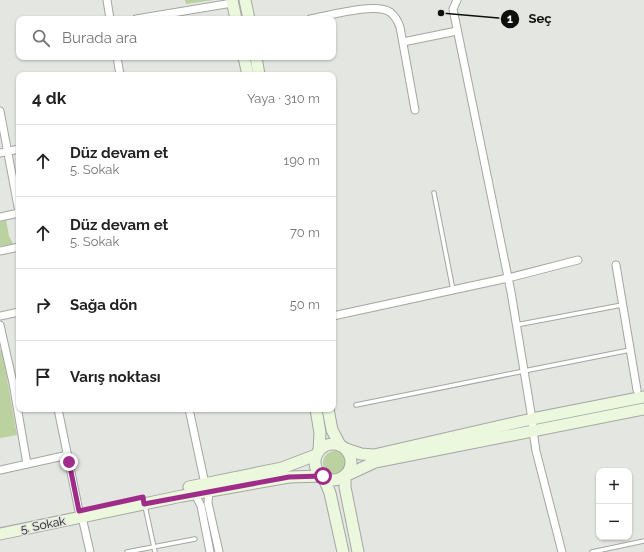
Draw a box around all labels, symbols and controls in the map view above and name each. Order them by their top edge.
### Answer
callout: Seç [500,6,560,31]
text: Seç [528,11,552,26]
text: 1 [507,12,513,26]
search box [16,16,336,60]
icon: search [30,27,52,49]
text: Burada ara [62,29,137,47]
text: 4 dk [32,88,66,108]
text: Yaya · 310 m [247,91,320,106]
text: Düz devam et [70,144,168,162]
icon: ahead [32,150,54,172]
text: 190 m [284,153,320,168]
text: 5. Sokak [70,162,119,177]
text: Düz devam et [70,216,168,234]
icon: ahead [32,222,54,244]
text: 70 m [290,225,320,240]
text: 5. Sokak [70,234,119,249]
icon: right [32,294,54,316]
text: Sağa dön [70,296,137,314]
text: 50 m [290,297,320,312]
icon: arrive [32,366,54,388]
text: Varış noktası [70,368,161,386]
route end [60,453,78,471]
route start [314,467,332,485]
map controls [596,468,632,540]
button: + [596,468,632,504]
button: − [596,504,632,540]
street label: 5. Sokak [19,514,67,536]

